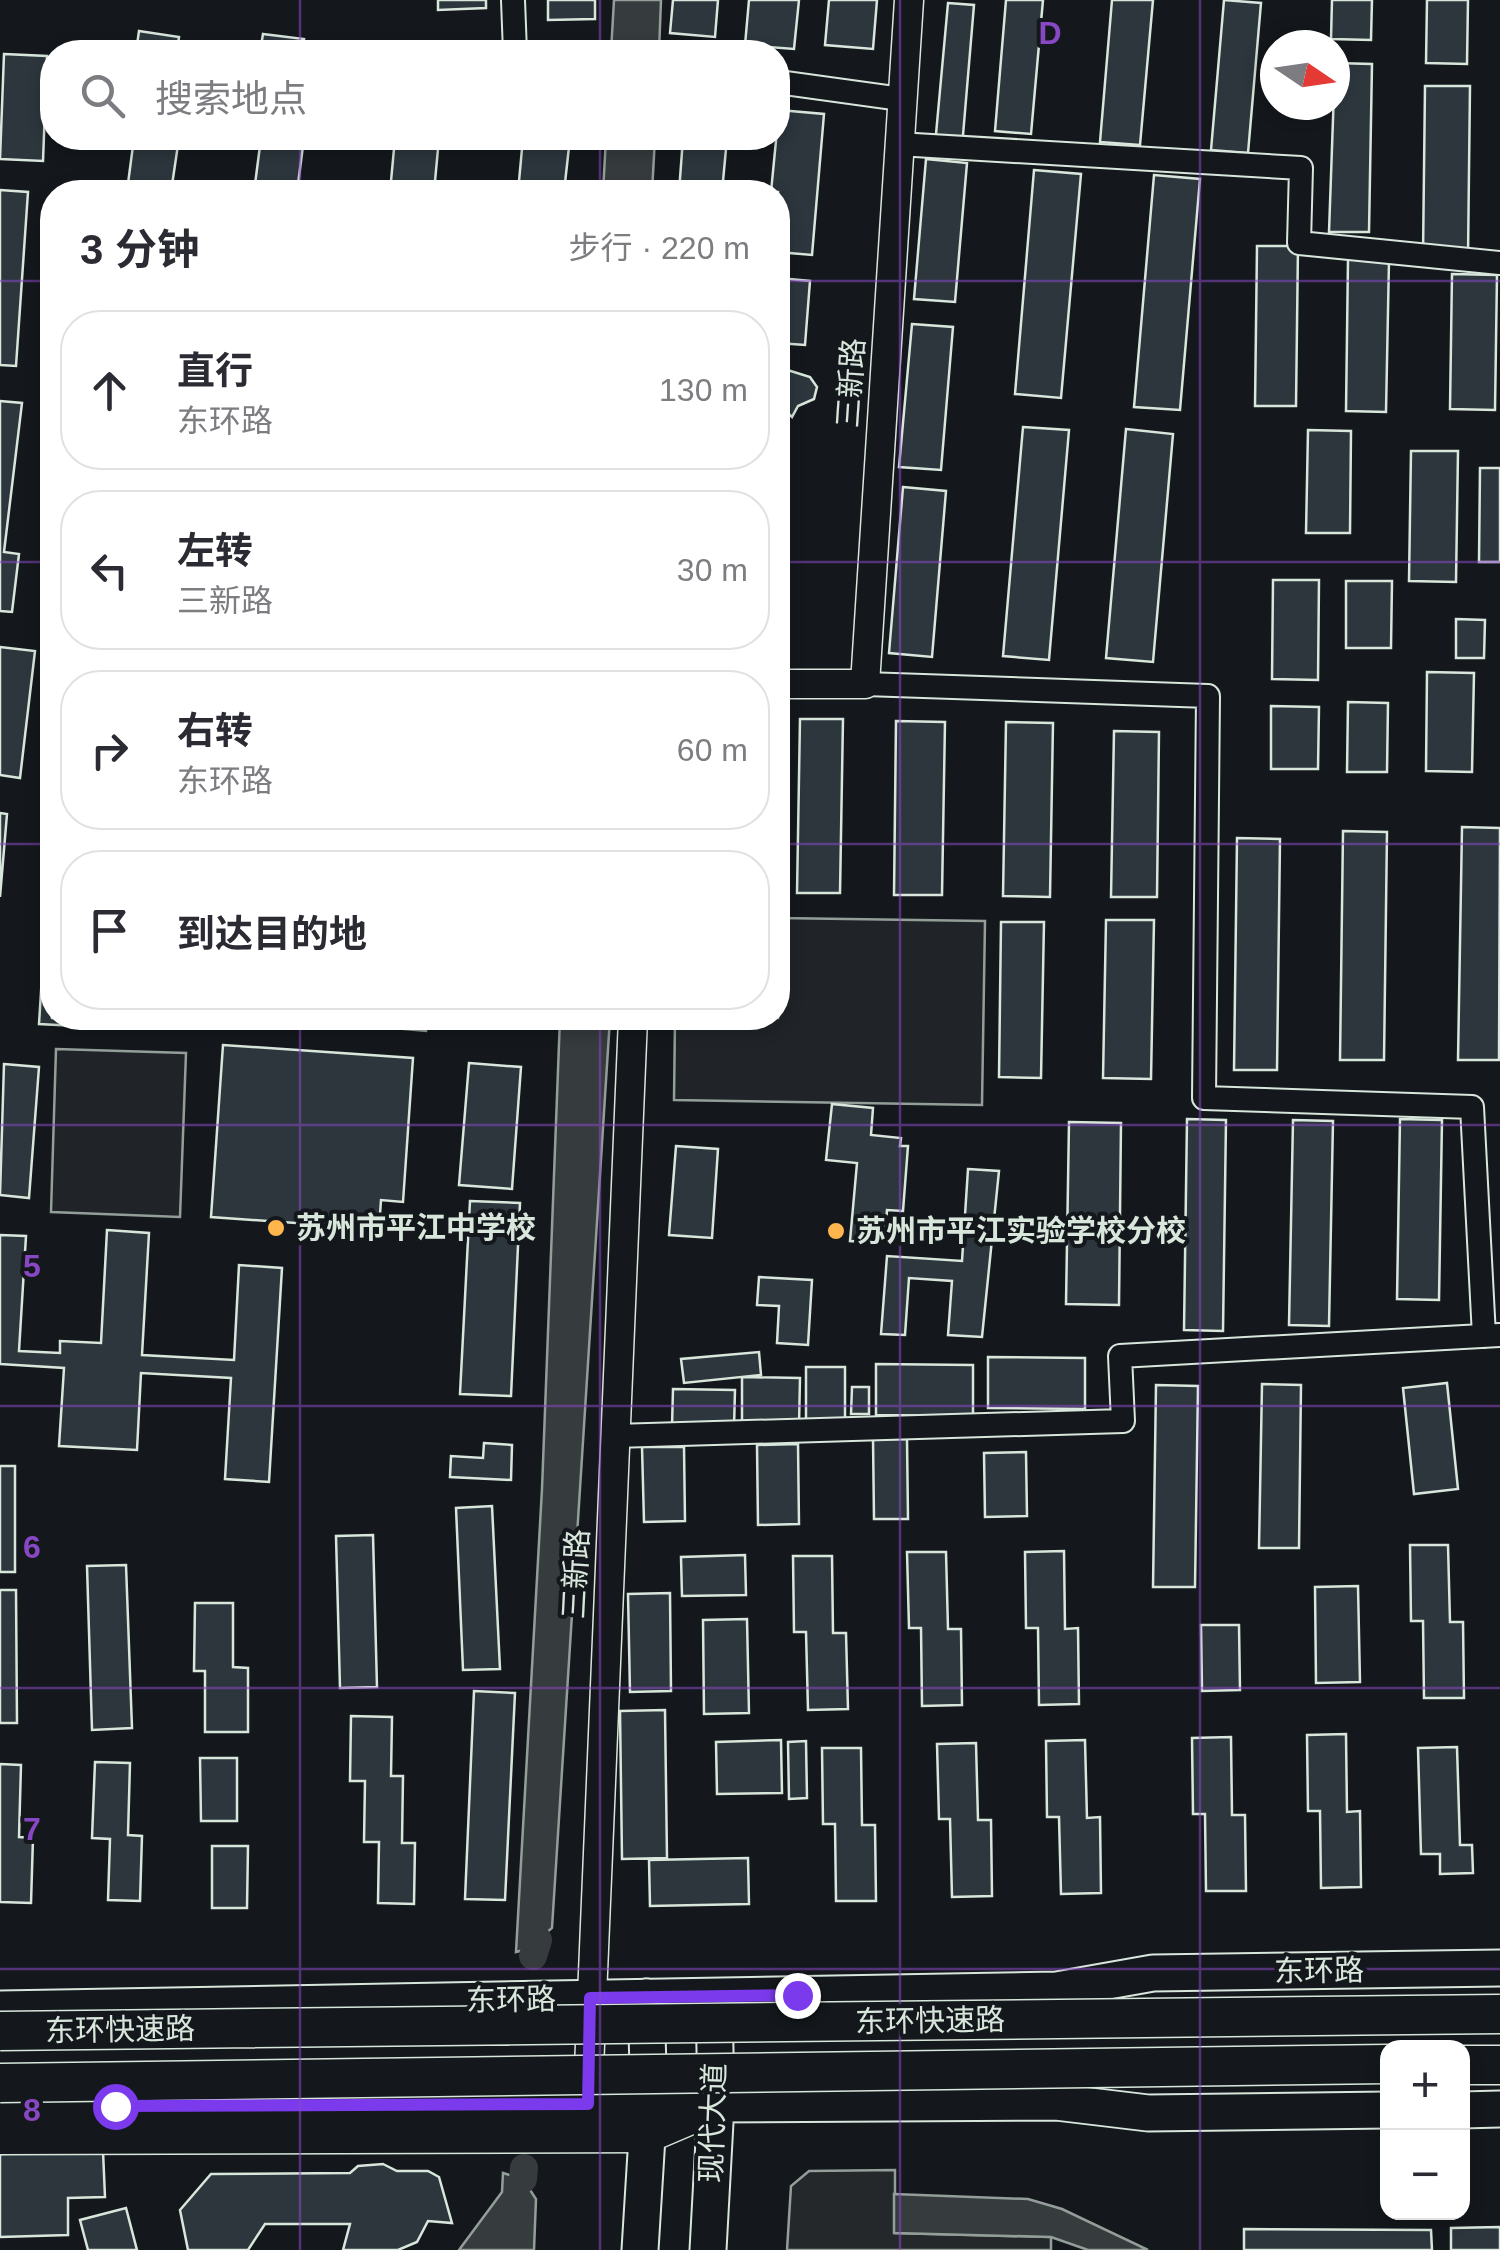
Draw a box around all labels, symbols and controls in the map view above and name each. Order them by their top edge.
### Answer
text: D [1038,15,1062,51]
north arrow [1260,30,1350,120]
search box [40,40,790,150]
icon: search [75,68,130,123]
text: 搜索地点 [155,78,307,120]
text: 3 分钟 [80,226,199,273]
text: 步行 · 220 m [569,230,750,266]
street label: 三新路 [831,337,870,429]
text: 直行 [177,350,253,392]
icon: ahead [82,363,137,418]
text: 130 m [659,372,748,408]
text: 东环路 [177,403,273,439]
text: 左转 [177,530,253,572]
icon: left [82,543,137,598]
text: 30 m [677,552,748,588]
text: 三新路 [177,583,273,619]
text: 右转 [177,710,253,752]
icon: right [82,723,137,778]
text: 60 m [677,732,748,768]
text: 东环路 [177,763,273,799]
icon: arrive [82,903,137,958]
text: 到达目的地 [177,913,367,955]
place label: 苏州市平江中学校 [296,1211,536,1244]
place label: 苏州市平江实验学校分校 [856,1214,1186,1247]
marker: 苏州市平江中学校 [265,1217,287,1239]
marker: 苏州市平江实验学校分校 [825,1220,847,1242]
text: 5 [23,1248,41,1284]
street label: 三新路 [557,1528,594,1620]
text: 6 [23,1529,41,1565]
text: 7 [23,1811,41,1847]
street label: 东环路 [1274,1953,1364,1988]
route end [775,1973,821,2019]
street label: 东环路 [466,1982,556,2017]
street label: 东环快速路 [855,2003,1005,2038]
street label: 东环快速路 [45,2012,195,2047]
map controls [1380,2040,1470,2220]
button: + [1380,2040,1470,2130]
street label: 现代大道 [694,2062,731,2184]
route start [93,2084,139,2130]
text: 8 [23,2092,41,2128]
button: − [1380,2130,1470,2220]

